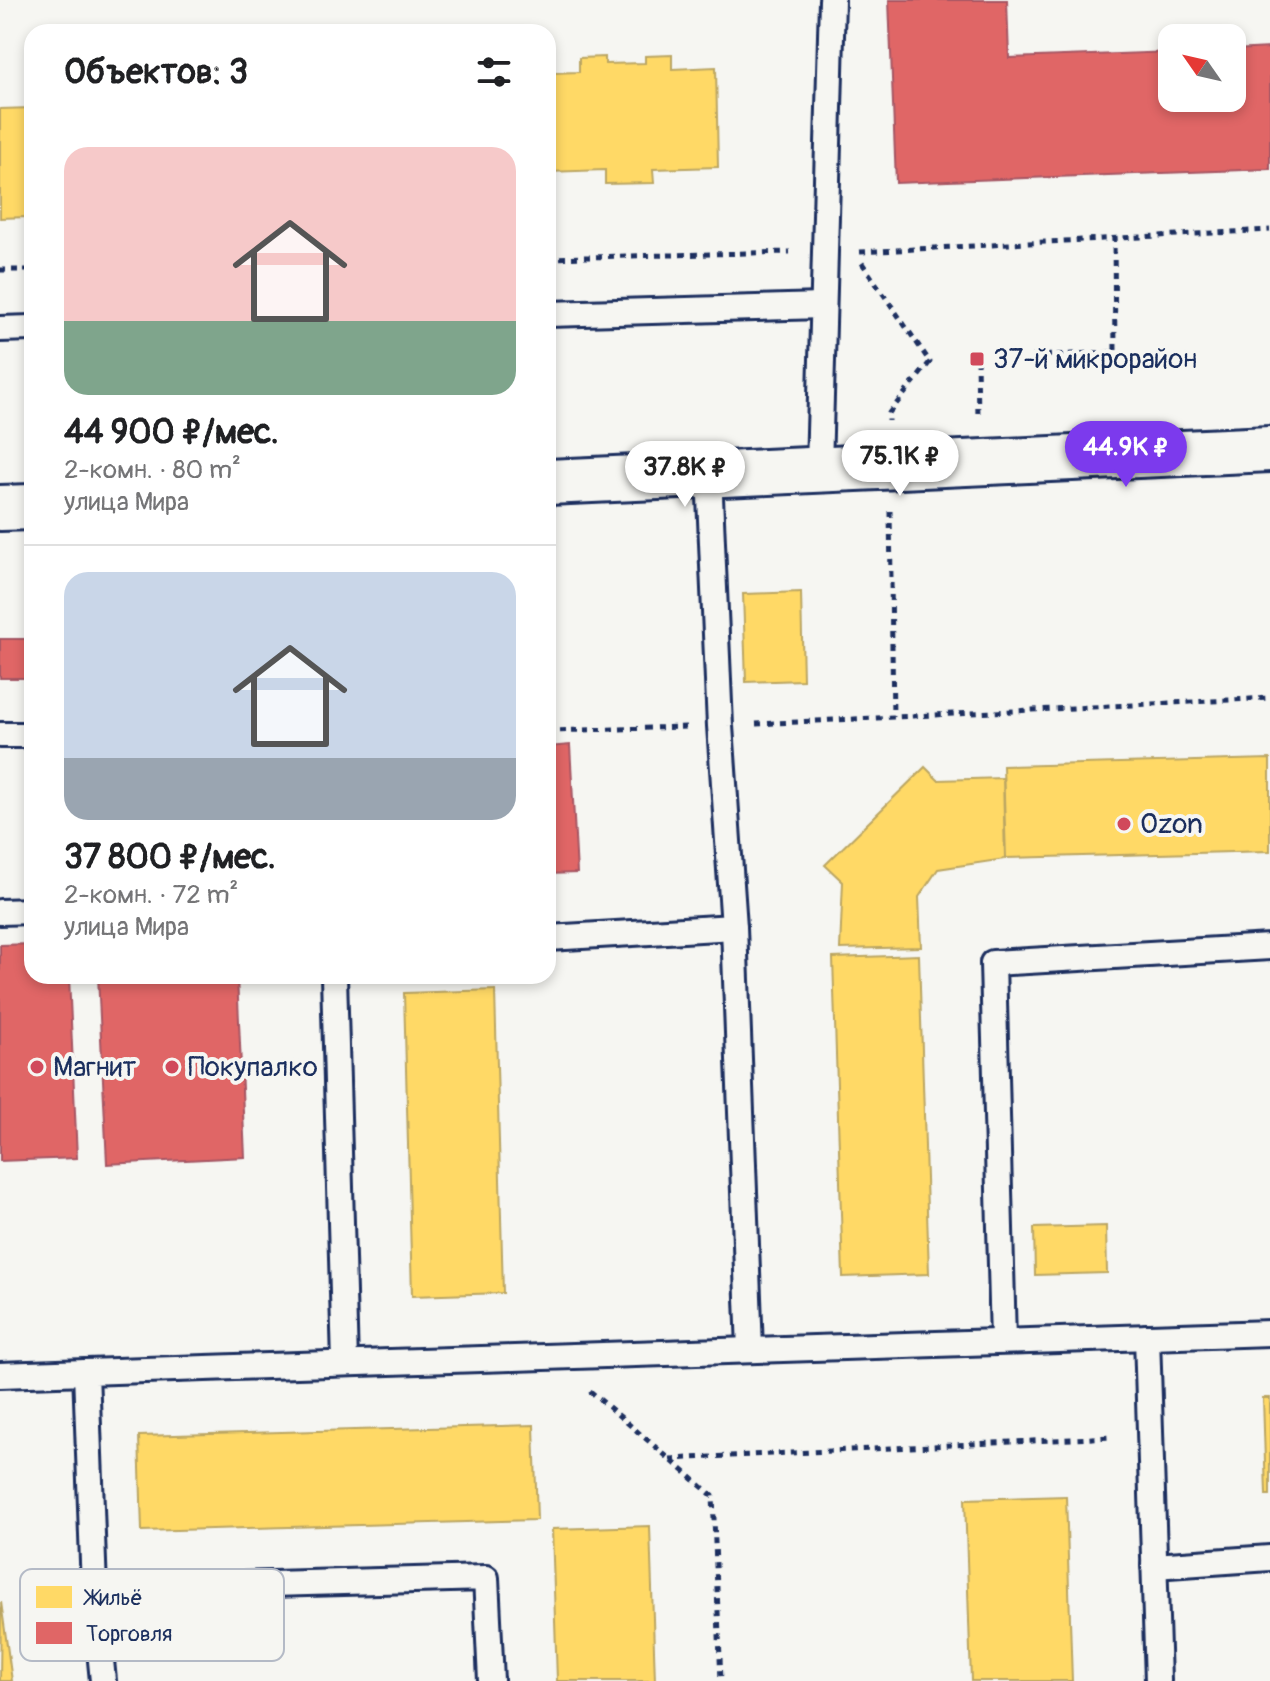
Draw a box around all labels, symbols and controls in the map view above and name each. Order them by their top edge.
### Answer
north arrow [1158,24,1246,112]
map controls [1158,24,1246,112]
icon: filters [472,50,516,94]
text: Объектов: 3 [64,51,248,94]
icon: home [218,199,362,343]
place label: 37-й микрорайон [993,342,1197,377]
marker: 37-й микрорайон [968,350,986,368]
text: 44 900 ₽/мес. [64,411,279,454]
pin: 44.9K ₽ [1052,421,1200,489]
pin: 75.1K ₽ [826,430,974,498]
text: 44.9K ₽ [1083,431,1169,463]
text: 75.1K ₽ [860,440,940,472]
pin: 37.8K ₽ [611,441,759,509]
text: 37.8K ₽ [643,451,727,483]
text: 2-комн. · 80 m² [64,454,241,486]
text: улица Мира [64,486,189,518]
icon: home [218,624,362,768]
place label: Ozon [1140,807,1203,842]
marker: Ozon [1115,815,1133,833]
text: 37 800 ₽/мес. [64,836,276,879]
text: 2-комн. · 72 m² [64,879,238,911]
text: улица Мира [64,911,189,943]
place label: Магнит [53,1050,136,1085]
place label: Покупалко [188,1050,318,1085]
marker: Магнит [28,1058,46,1076]
marker: Покупалко [163,1058,181,1076]
legend [20,1569,284,1661]
text: Жильё [83,1584,143,1612]
text: Торговля [86,1620,172,1648]

